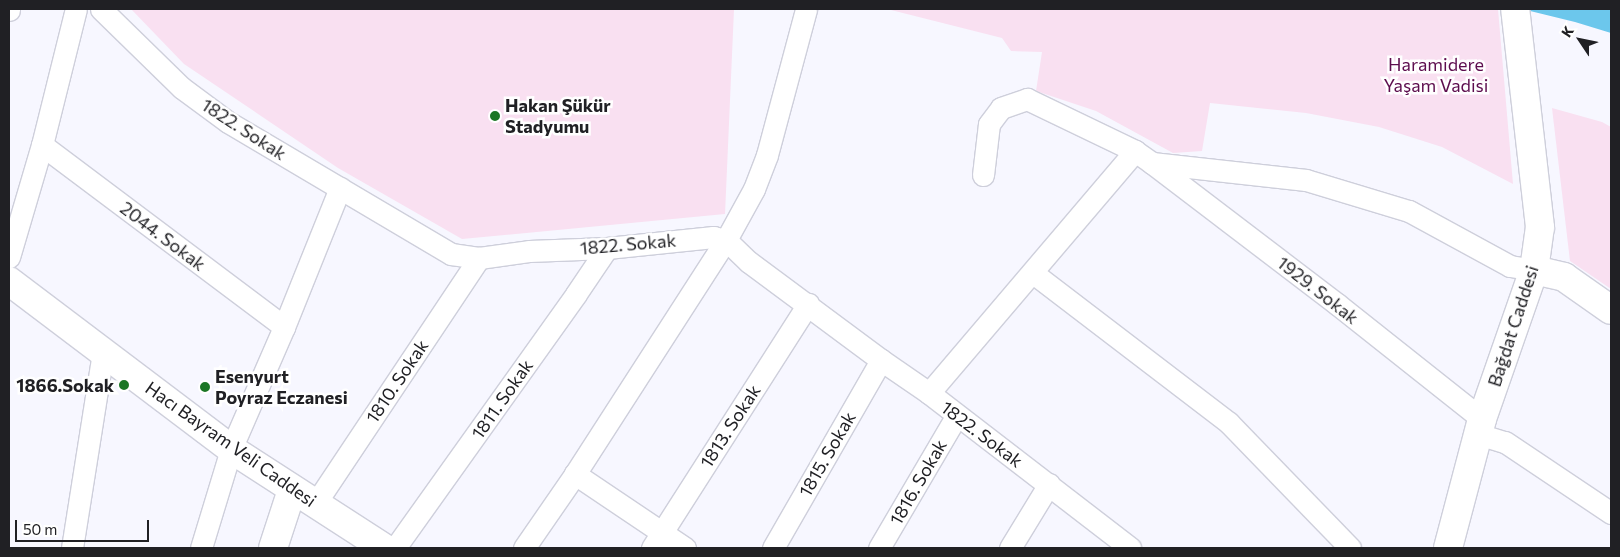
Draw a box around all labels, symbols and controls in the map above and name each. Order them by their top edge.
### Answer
north arrow [1555,15,1605,65]
text: K [1557,23,1577,40]
park label: Haramidere Yaşam Vadisi [1384,54,1488,96]
street label: 1822. Sokak [198,94,290,164]
place label: Hakan Şükür Stadyumu [505,95,611,138]
marker: Hakan Şükür Stadyumu [489,110,501,122]
street label: 2044. Sokak [116,197,210,275]
street label: 1822. Sokak [579,229,677,259]
street label: 1929. Sokak [1273,252,1363,328]
street label: Bağdat Caddesi [1483,263,1543,389]
street label: 1810. Sokak [361,335,433,427]
street label: 1811. Sokak [467,355,537,443]
place label: Esenyurt Poyraz Eczanesi [215,366,348,408]
place label: 1866.Sokak [16,374,114,396]
street label: Hacı Bayram Veli Caddesi [141,377,321,511]
marker: 1866.Sokak [118,379,130,391]
marker: Esenyurt Poyraz Eczanesi [199,381,211,393]
street label: 1813. Sokak [695,381,765,471]
street label: 1822. Sokak [937,396,1027,472]
street label: 1815. Sokak [794,408,860,500]
street label: 1816. Sokak [885,436,951,528]
scale bar [18,510,151,542]
text: 50 m [23,520,57,538]

